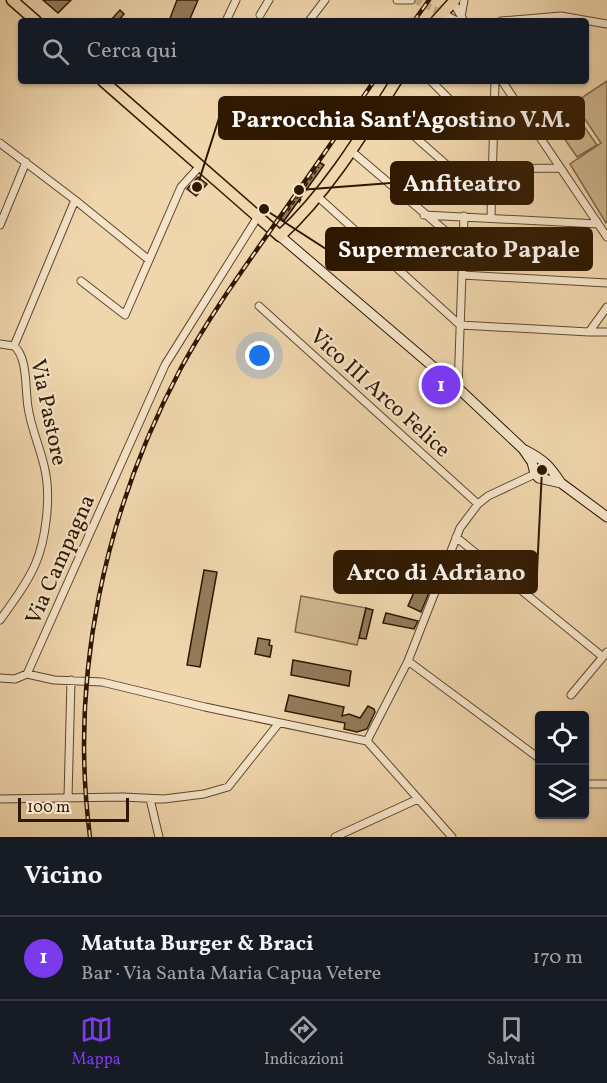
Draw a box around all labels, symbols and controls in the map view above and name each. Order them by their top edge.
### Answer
search box [18,18,589,84]
icon: search [39,35,72,68]
text: Cerca qui [87,36,177,67]
callout: Parrocchia Sant'Agostino V.M. [219,97,584,139]
text: Parrocchia Sant'Agostino V.M. [231,104,571,138]
callout: Anfiteatro [391,162,533,204]
text: Anfiteatro [403,168,521,202]
callout: Supermercato Papale [326,228,592,270]
text: Supermercato Papale [338,234,580,268]
street label: Vico III Arco Felice [302,322,457,466]
your location [245,341,274,370]
street label: Via Pastore [21,356,74,469]
pin: 1 [422,362,460,408]
street label: Via Campagna [19,490,104,630]
callout: Arco di Adriano [334,551,537,593]
text: Arco di Adriano [346,557,526,591]
map controls [535,711,589,819]
button: locate [535,711,589,765]
button: layers [535,765,589,819]
scale bar [18,795,129,822]
text: 100 m [27,797,70,819]
text: Vicino [24,858,103,894]
text: Matuta Burger & Braci [81,929,314,960]
text: 1 [39,944,48,972]
text: 170 m [533,944,583,972]
text: Bar · Via Santa Maria Capua Vetere [81,960,381,988]
tab: Mappa [72,1013,121,1071]
tab: Indicazioni [264,1013,344,1071]
tab: Salvati [487,1013,535,1071]

